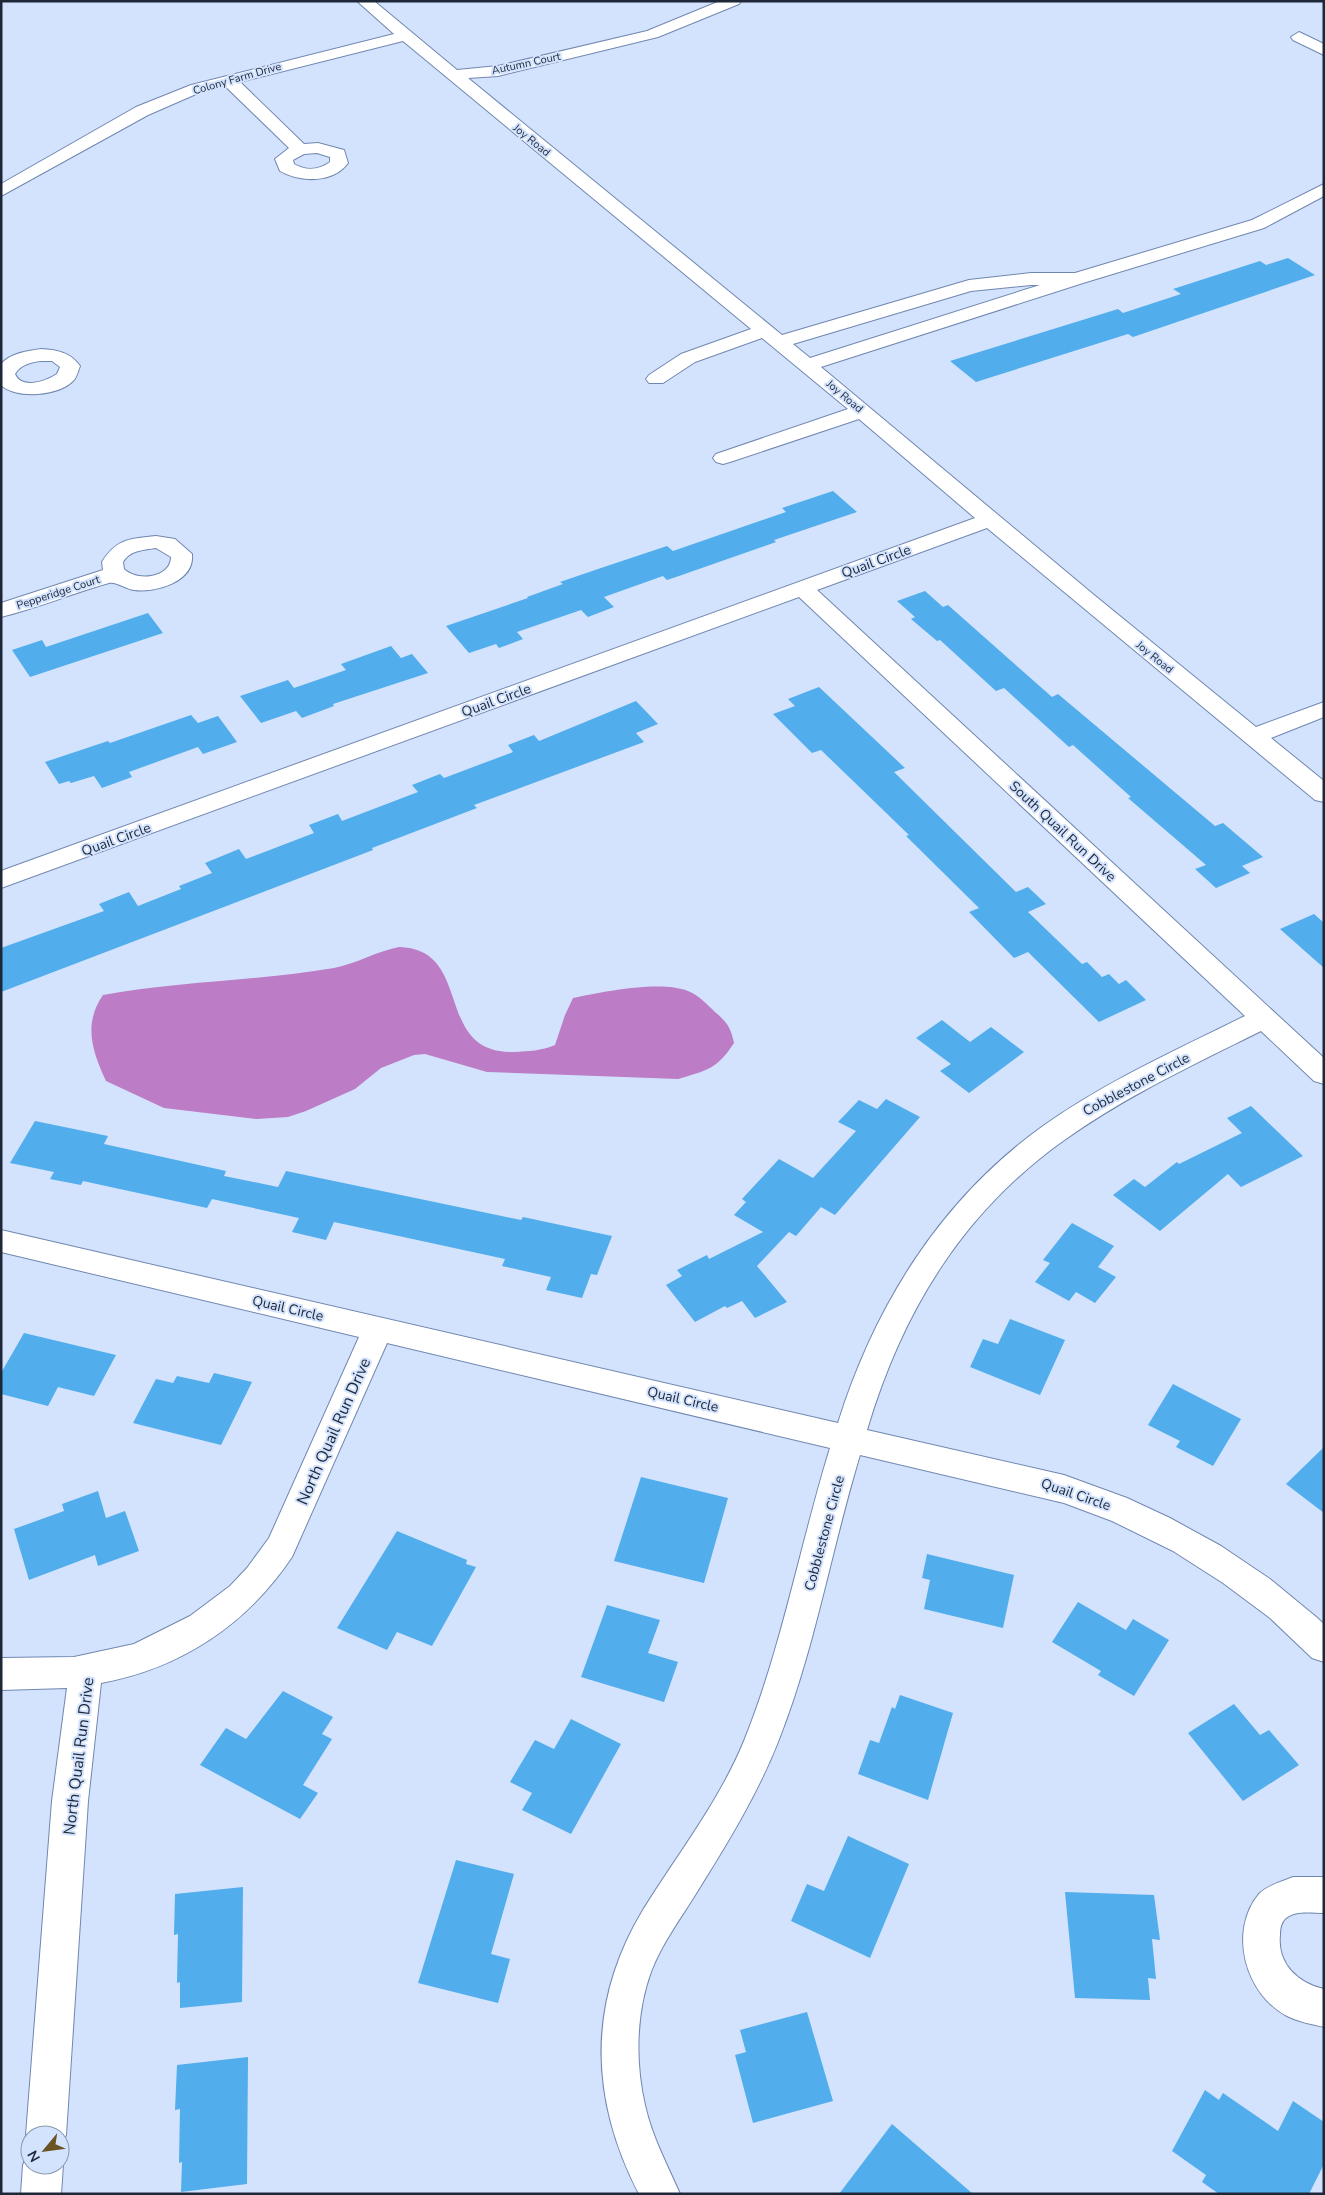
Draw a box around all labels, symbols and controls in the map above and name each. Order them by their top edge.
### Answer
street label: Autumn Court [490,49,562,78]
street label: Colony Farm Drive [191,59,283,98]
street label: Joy Road [509,120,553,160]
street label: Joy Road [822,376,866,416]
street label: Quail Circle [839,540,914,583]
street label: Pepperidge Court [15,572,102,613]
street label: Joy Road [1132,637,1176,677]
street label: Quail Circle [459,679,534,722]
street label: South Quail Run Drive [1005,777,1120,886]
street label: Quail Circle [79,818,154,861]
street label: Cobblestone Circle [1079,1048,1193,1121]
street label: Quail Circle [250,1291,325,1326]
street label: North Quail Run Drive [292,1354,376,1508]
street label: Quail Circle [645,1382,720,1417]
street label: Cobblestone Circle [800,1473,849,1593]
street label: Quail Circle [1038,1474,1113,1515]
street label: North Quail Run Drive [58,1676,100,1836]
north arrow [20,2125,70,2175]
text: N [23,2147,45,2165]

